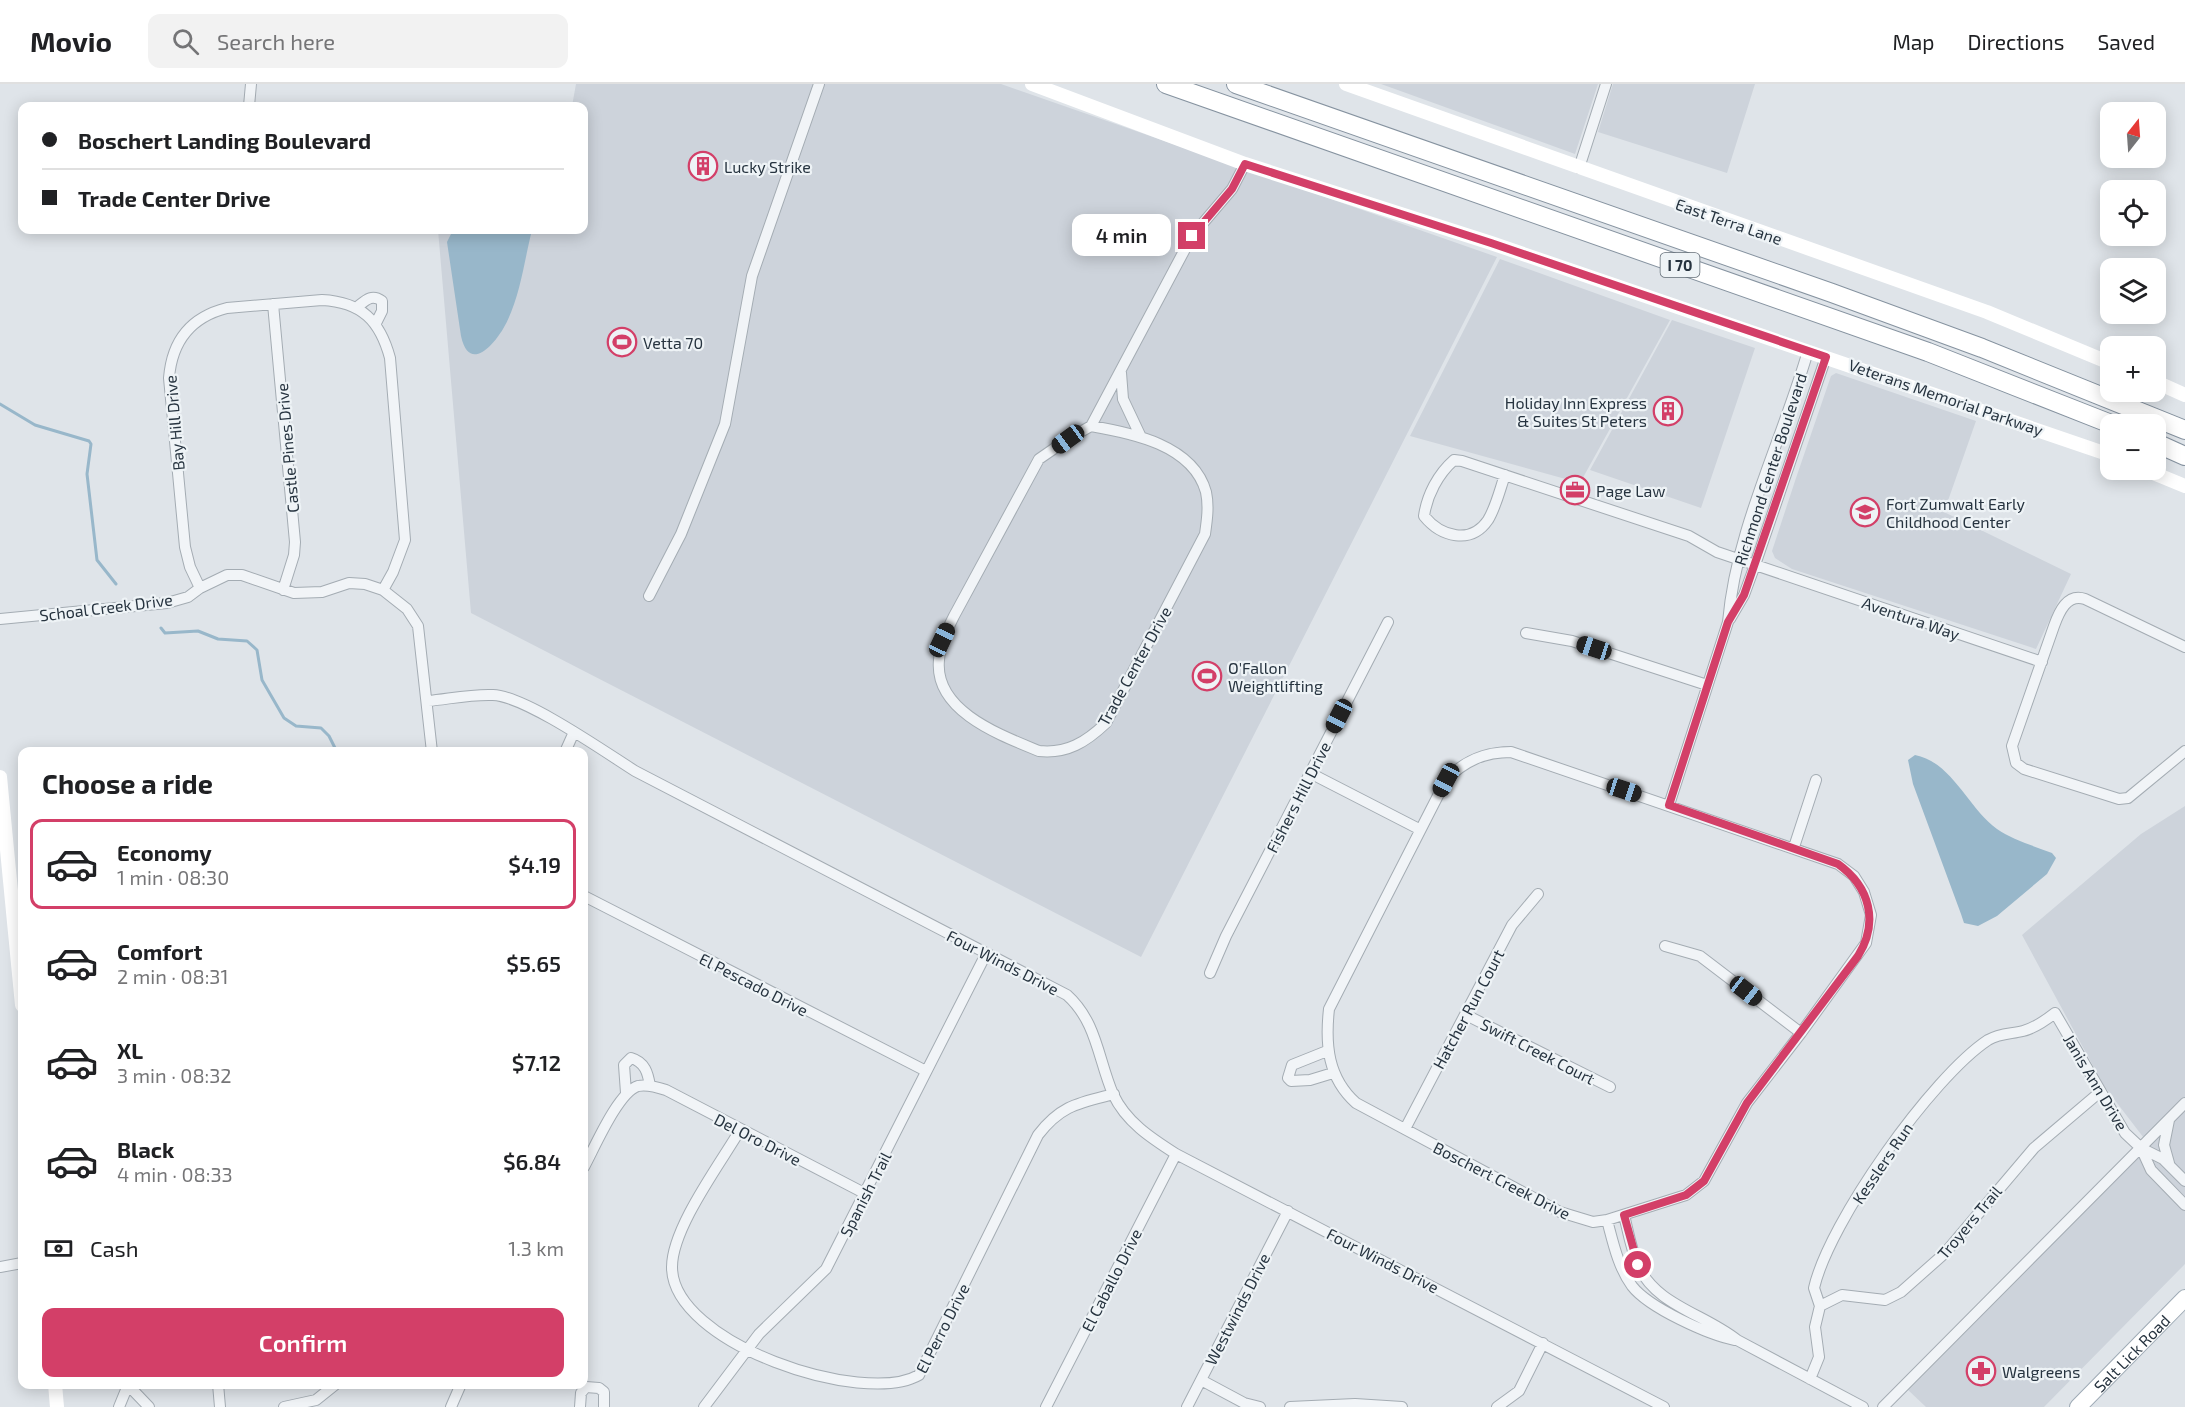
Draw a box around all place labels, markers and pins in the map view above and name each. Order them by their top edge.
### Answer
building icon: Lucky Strike [687,150,719,182]
place label: Lucky Strike [724,157,811,176]
sports icon: Vetta 70 [606,326,638,358]
place label: Vetta 70 [643,333,703,352]
place label: Holiday Inn Express & Suites St Peters [1505,393,1647,430]
building icon: Holiday Inn Express & Suites St Peters [1652,395,1684,427]
office icon: Page Law [1559,474,1591,506]
place label: Page Law [1596,481,1665,500]
place label: Fort Zumwalt Early Childhood Center [1886,494,2026,531]
school or university icon: Fort Zumwalt Early Childhood Center [1849,496,1881,528]
place label: O'Fallon Weightlifting [1228,658,1323,695]
sports icon: O'Fallon Weightlifting [1191,660,1223,692]
pharmacy icon: Walgreens [1965,1355,1997,1387]
place label: Walgreens [2002,1362,2080,1381]

